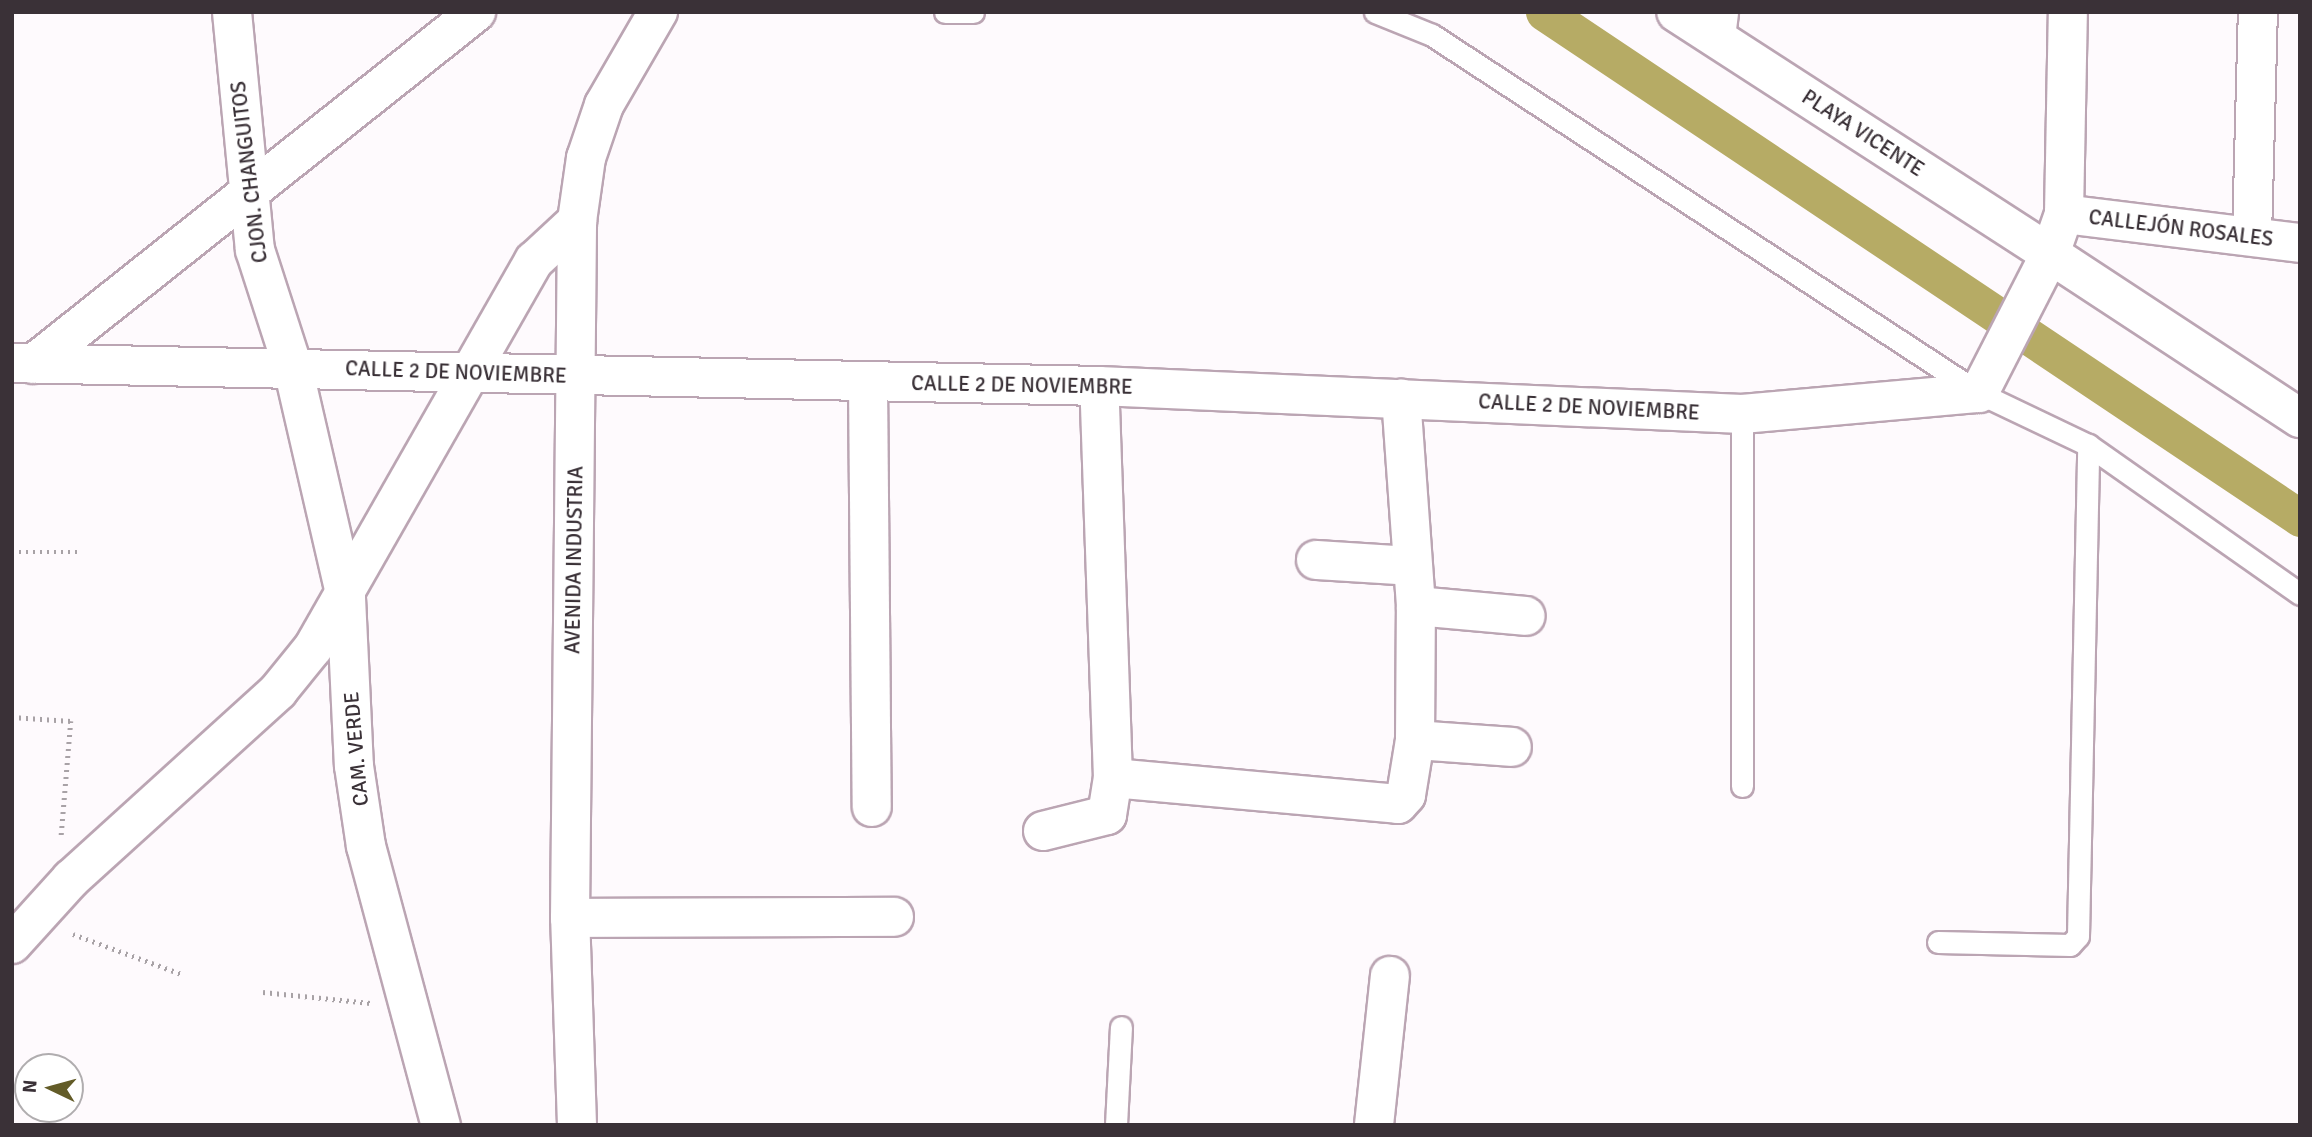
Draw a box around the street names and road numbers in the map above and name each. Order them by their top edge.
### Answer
street label: CJON. CHANGUITOS [225,80,273,264]
street label: PLAYA VICENTE [1797,84,1929,182]
street label: CALLEJÓN ROSALES [2087,204,2275,252]
street label: CALLE 2 DE NOVIEMBRE [345,356,567,388]
street label: CALLE 2 DE NOVIEMBRE [911,370,1133,400]
street label: CALLE 2 DE NOVIEMBRE [1478,389,1700,425]
street label: AVENIDA INDUSTRIA [560,466,588,654]
street label: CAM. VERDE [338,691,374,807]

